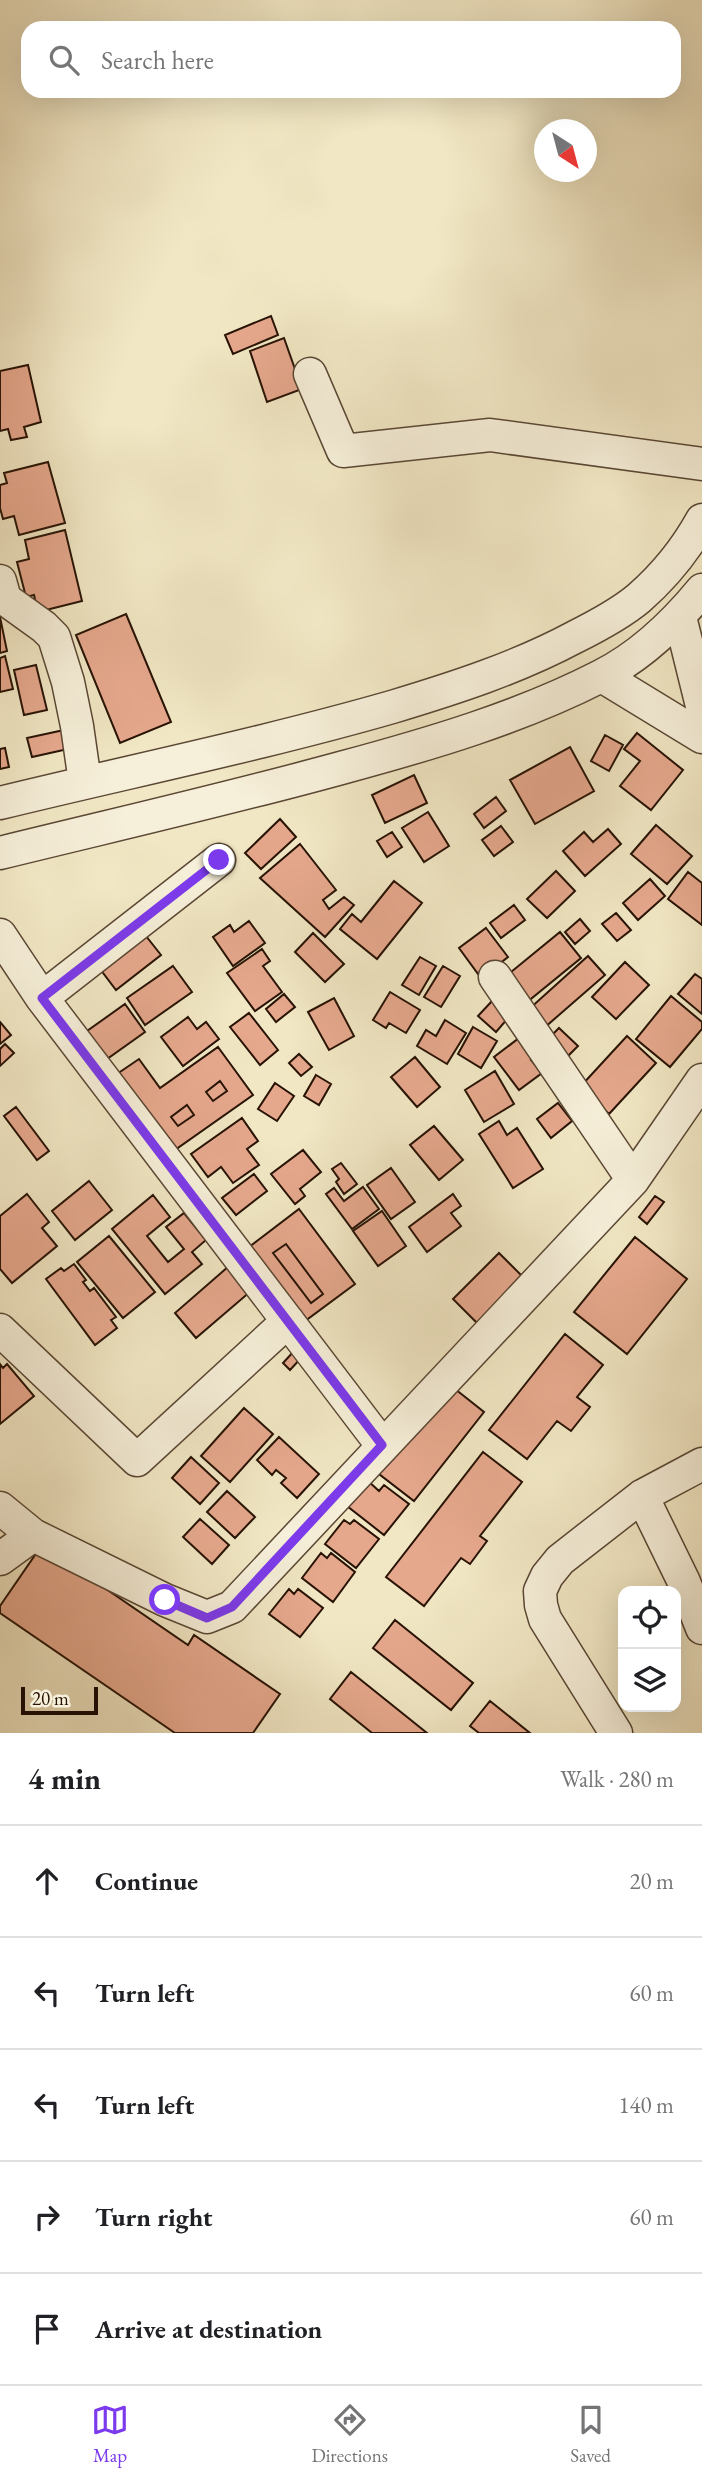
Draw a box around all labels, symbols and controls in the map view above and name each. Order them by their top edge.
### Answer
search box [21,21,681,98]
icon: search [45,41,83,79]
text: Search here [101,43,214,77]
north arrow [534,119,597,182]
route end [203,844,234,875]
route start [149,1584,180,1615]
map controls [618,1586,681,1712]
button: locate [618,1586,681,1649]
button: layers [618,1649,681,1712]
scale bar [21,1684,98,1716]
text: 20 m [32,1686,69,1711]
text: 4 min [28,1759,101,1798]
text: Walk · 280 m [560,1764,674,1794]
icon: ahead [28,1862,66,1900]
text: Continue [95,1864,198,1898]
text: 20 m [629,1866,674,1896]
icon: left [28,1974,66,2012]
text: Turn left [95,1976,194,2010]
text: 60 m [629,1978,674,2008]
icon: left [28,2086,66,2124]
text: Turn left [95,2088,194,2122]
text: 140 m [618,2090,674,2120]
icon: right [28,2198,66,2236]
text: Turn right [95,2200,213,2234]
text: 60 m [629,2202,674,2232]
icon: arrive [28,2310,66,2348]
text: Arrive at destination [95,2312,322,2346]
tab: Map [91,2401,129,2468]
tab: Directions [311,2401,388,2468]
tab: Saved [570,2401,611,2468]

